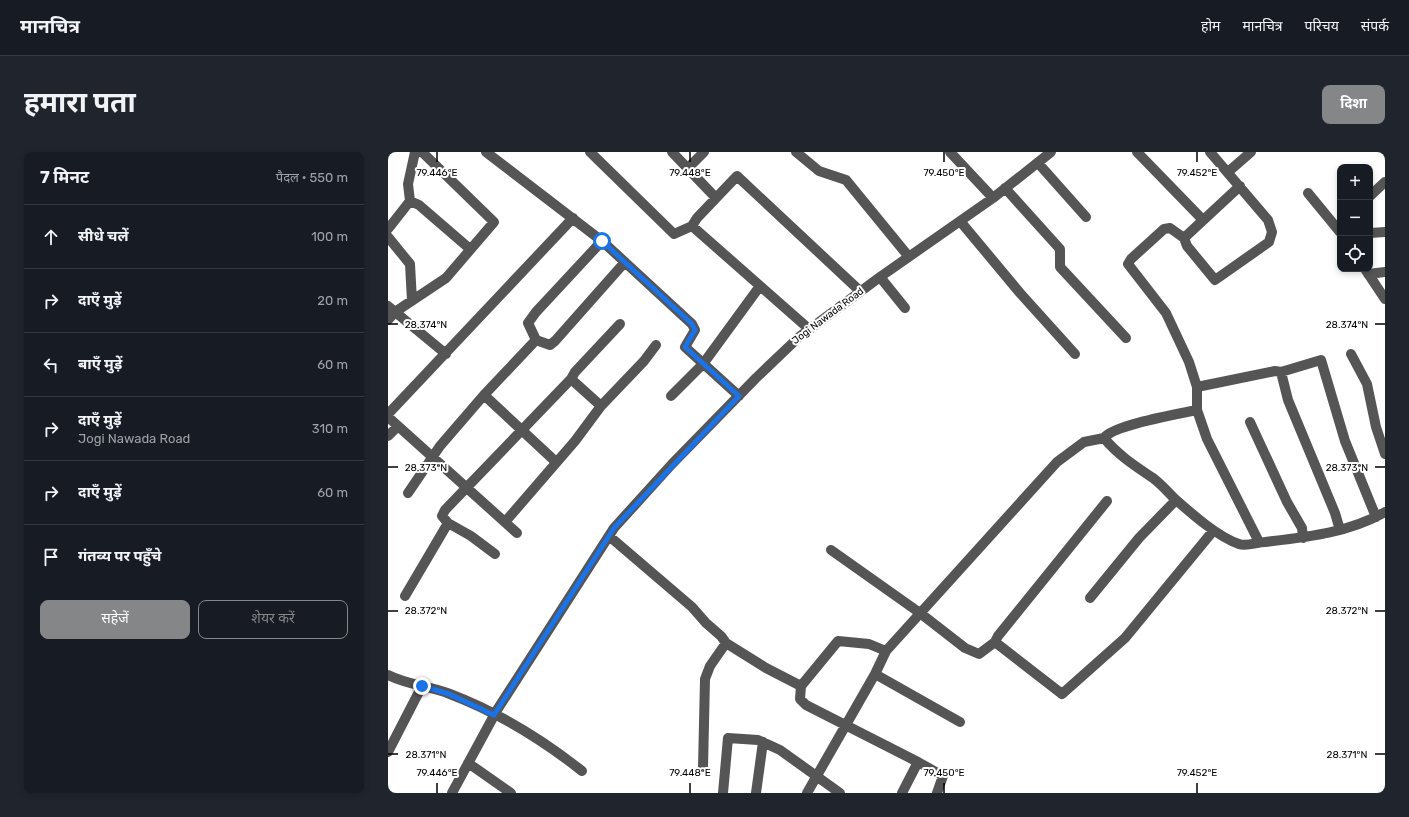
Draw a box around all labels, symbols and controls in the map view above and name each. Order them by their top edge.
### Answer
text: मानचित्र [20,15,80,38]
text: होम [1201,18,1220,35]
text: मानचित्र [1242,18,1283,35]
text: परिचय [1305,18,1339,35]
text: संपर्क [1361,18,1389,35]
button: दिशा [1322,85,1385,124]
text: हमारा पता [24,86,136,119]
map controls [1337,164,1373,272]
button: + [1337,164,1373,200]
text: 7 मिनट [40,167,89,187]
text: 79.446°E [416,167,458,179]
text: 79.448°E [669,167,711,179]
text: 79.450°E [923,167,965,179]
text: 79.452°E [1177,167,1217,179]
text: पैदल · 550 m [276,170,348,185]
button: − [1337,200,1373,236]
icon: ahead [40,226,62,248]
text: सीधे चलें [78,227,128,245]
text: 100 m [311,229,348,244]
route start [593,232,611,250]
button: locate [1337,236,1373,272]
street label: Jogi Nawada Road [790,285,866,347]
icon: right [40,290,62,312]
text: दाएँ मुड़ें [78,291,121,309]
text: 20 m [317,293,348,308]
text: 28.374°N [405,319,447,331]
text: 28.374°N [1326,319,1368,331]
icon: left [40,354,62,376]
text: बाएँ मुड़ें [78,355,122,373]
text: 60 m [317,357,348,372]
text: दाएँ मुड़ें [78,411,121,429]
icon: right [40,418,62,440]
text: 310 m [312,421,348,436]
text: Jogi Nawada Road [78,431,190,446]
text: 28.373°N [405,462,447,474]
text: 28.373°N [1326,462,1368,474]
icon: right [40,482,62,504]
text: दाएँ मुड़ें [78,483,121,501]
text: 60 m [317,485,348,500]
icon: arrive [40,546,62,568]
text: गंतव्य पर पहुँचे [78,547,162,565]
button: सहेजें [40,600,190,639]
button: शेयर करें [198,600,348,639]
text: 28.372°N [405,605,447,617]
text: 28.372°N [1326,605,1368,617]
route end [413,677,431,695]
text: 28.371°N [406,749,446,761]
text: 28.371°N [1327,749,1367,761]
text: 79.446°E [416,767,458,779]
text: 79.448°E [669,767,711,779]
text: 79.450°E [923,767,965,779]
text: 79.452°E [1177,767,1217,779]

